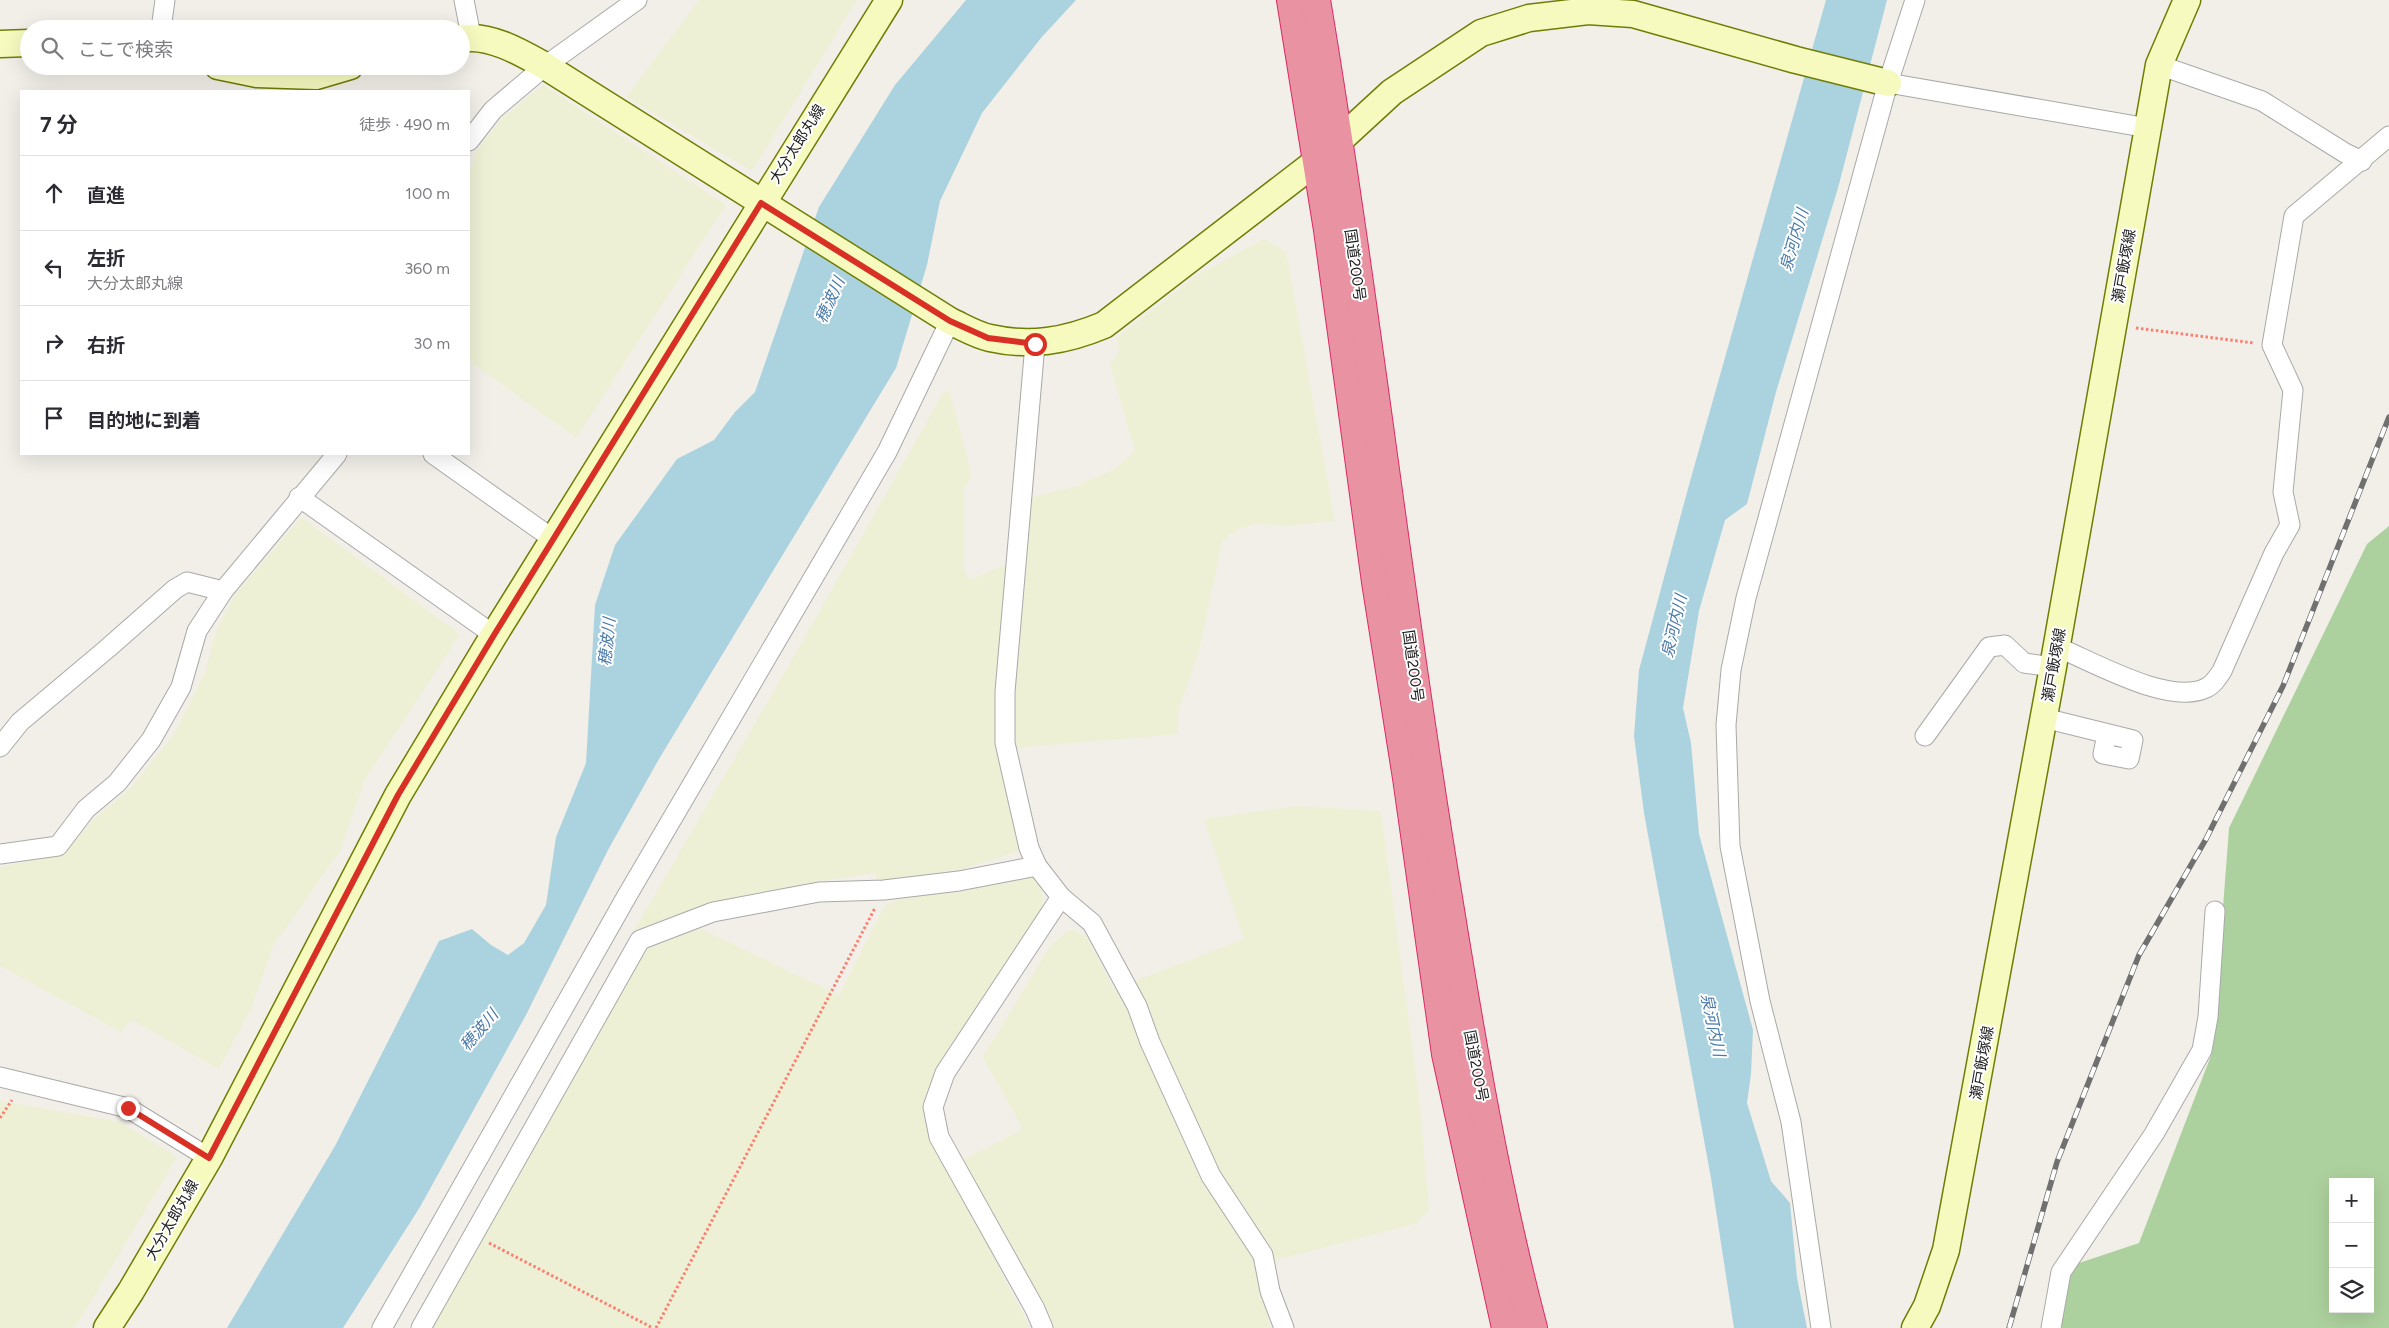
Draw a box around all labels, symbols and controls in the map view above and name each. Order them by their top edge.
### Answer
search box [20,20,470,75]
icon: search [38,34,66,62]
text: ここで検索 [78,38,173,61]
street label: 大分太郎丸線 [766,101,828,187]
text: 7 分 [40,112,78,137]
text: 徒歩 · 490 m [359,115,450,134]
icon: ahead [40,179,68,207]
text: 直進 [87,184,125,207]
text: 100 m [405,184,450,203]
water label: 泉河内川 [1776,205,1813,273]
street label: 瀬戸飯塚線 [2109,227,2139,305]
street label: 国道200号 [1341,228,1369,302]
text: 左折 [87,247,125,270]
icon: left [40,254,68,282]
text: 360 m [404,259,450,278]
water label: 穂波川 [812,272,849,326]
text: 大分太郎丸線 [87,274,183,293]
icon: right [40,329,68,357]
route start [1024,333,1047,356]
text: 右折 [87,334,125,357]
text: 30 m [413,334,450,353]
icon: arrive [40,404,68,432]
text: 目的地に到着 [87,409,201,432]
water label: 泉河内川 [1658,591,1691,659]
water label: 穂波川 [595,615,619,667]
street label: 瀬戸飯塚線 [2039,626,2069,704]
street label: 国道200号 [1399,629,1427,703]
water label: 泉河内川 [1697,992,1729,1060]
water label: 穂波川 [456,1004,503,1054]
street label: 瀬戸飯塚線 [1967,1024,1997,1102]
street label: 国道200号 [1460,1029,1492,1103]
route end [117,1097,140,1120]
street label: 大分太郎丸線 [142,1177,202,1263]
map controls [2329,1178,2374,1313]
button: + [2329,1178,2374,1223]
button: − [2329,1223,2374,1268]
button: layers [2329,1268,2374,1313]

